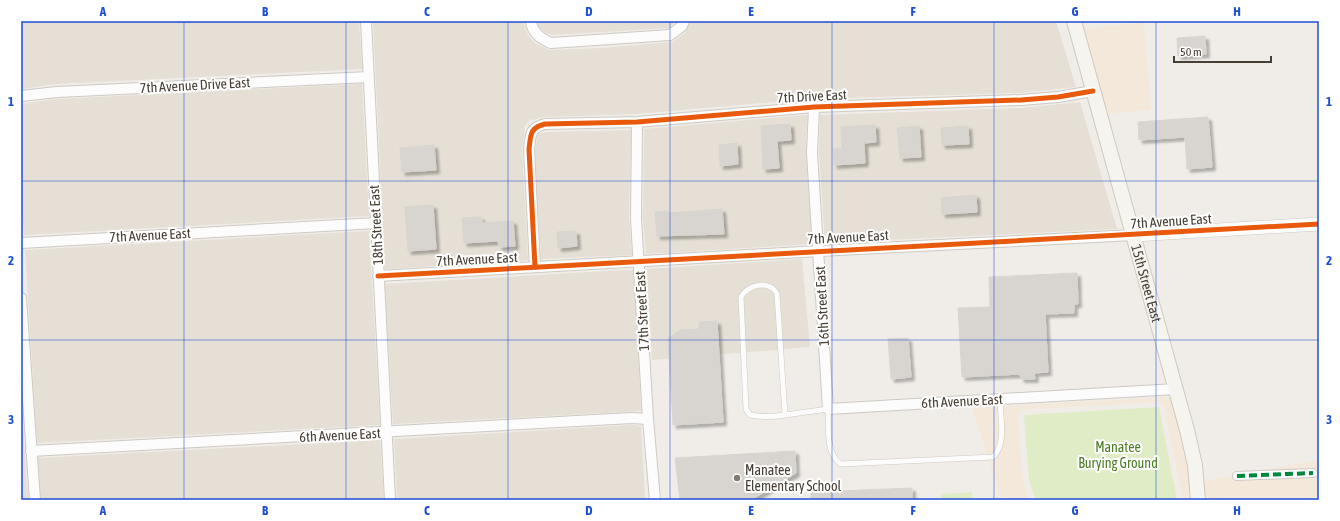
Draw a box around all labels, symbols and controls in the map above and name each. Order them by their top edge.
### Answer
text: A [99,4,107,19]
text: B [262,4,269,19]
text: C [424,4,430,19]
text: D [585,4,593,19]
text: E [748,4,754,19]
text: F [910,4,916,19]
text: G [1072,4,1079,19]
text: H [1233,4,1241,19]
scale bar [1174,38,1271,64]
text: 50 m [1180,45,1202,59]
street label: 7th Avenue Drive East [139,74,251,96]
street label: 7th Drive East [777,86,847,106]
text: 1 [8,94,14,109]
text: 1 [1326,94,1332,109]
street label: 18th Street East [366,185,386,265]
street label: 7th Avenue East [1130,210,1212,232]
street label: 7th Avenue East [109,225,191,245]
street label: 7th Avenue East [807,227,889,247]
street label: 15th Street East [1128,242,1165,324]
street label: 7th Avenue East [436,249,518,269]
text: 2 [8,253,14,268]
text: 2 [1326,253,1332,268]
street label: 16th Street East [812,266,832,346]
street label: 17th Street East [632,271,652,351]
street label: 6th Avenue East [921,391,1003,411]
text: 3 [8,412,14,427]
text: 3 [1326,412,1332,427]
street label: 6th Avenue East [299,425,381,445]
park label: Manatee Burying Ground [1078,439,1158,471]
place label: Manatee Elementary School [745,462,841,494]
marker: Manatee Elementary School [732,473,742,483]
text: A [99,503,107,518]
text: B [262,503,269,518]
text: C [424,503,430,518]
text: D [585,503,593,518]
text: E [748,503,754,518]
text: F [910,503,916,518]
text: G [1072,503,1079,518]
text: H [1233,503,1241,518]

